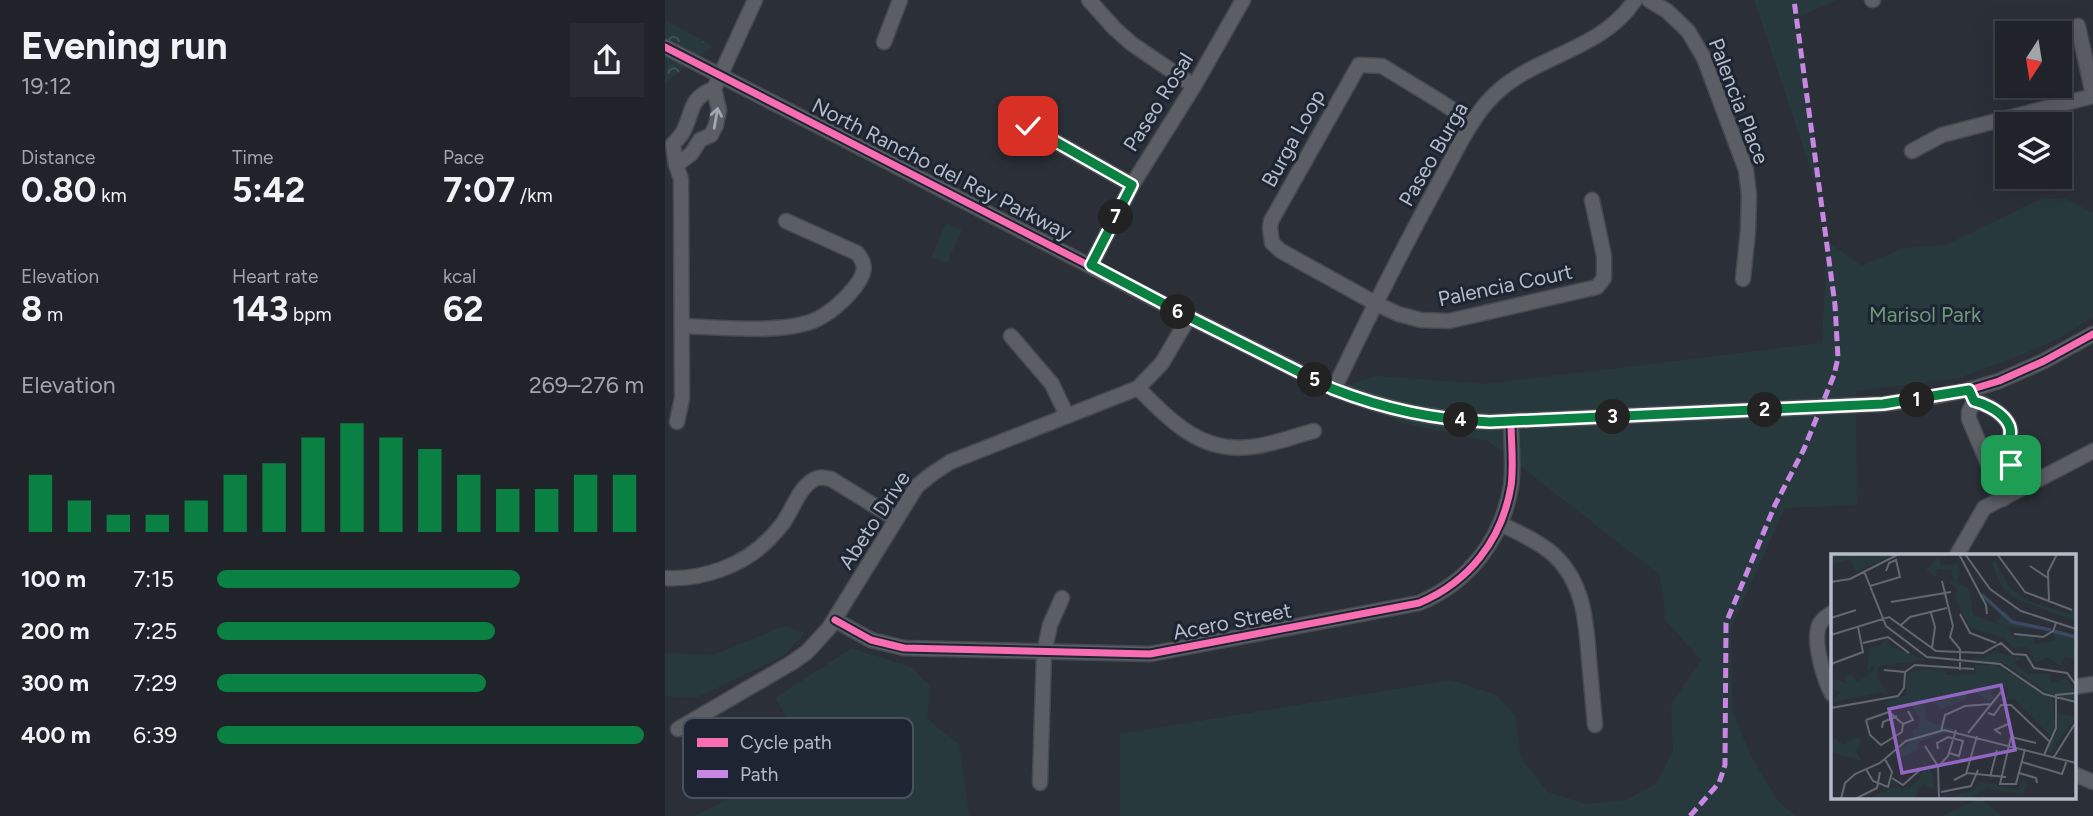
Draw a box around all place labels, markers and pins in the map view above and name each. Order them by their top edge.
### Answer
pin [998,96,1058,156]
pin: 7 [1099,200,1133,234]
pin: 6 [1161,294,1195,330]
pin: 5 [1297,362,1333,398]
pin: 1 [1899,382,1935,418]
pin: 2 [1747,392,1783,428]
pin: 3 [1595,400,1630,434]
pin: 4 [1443,402,1479,438]
pin [1981,435,2041,495]

